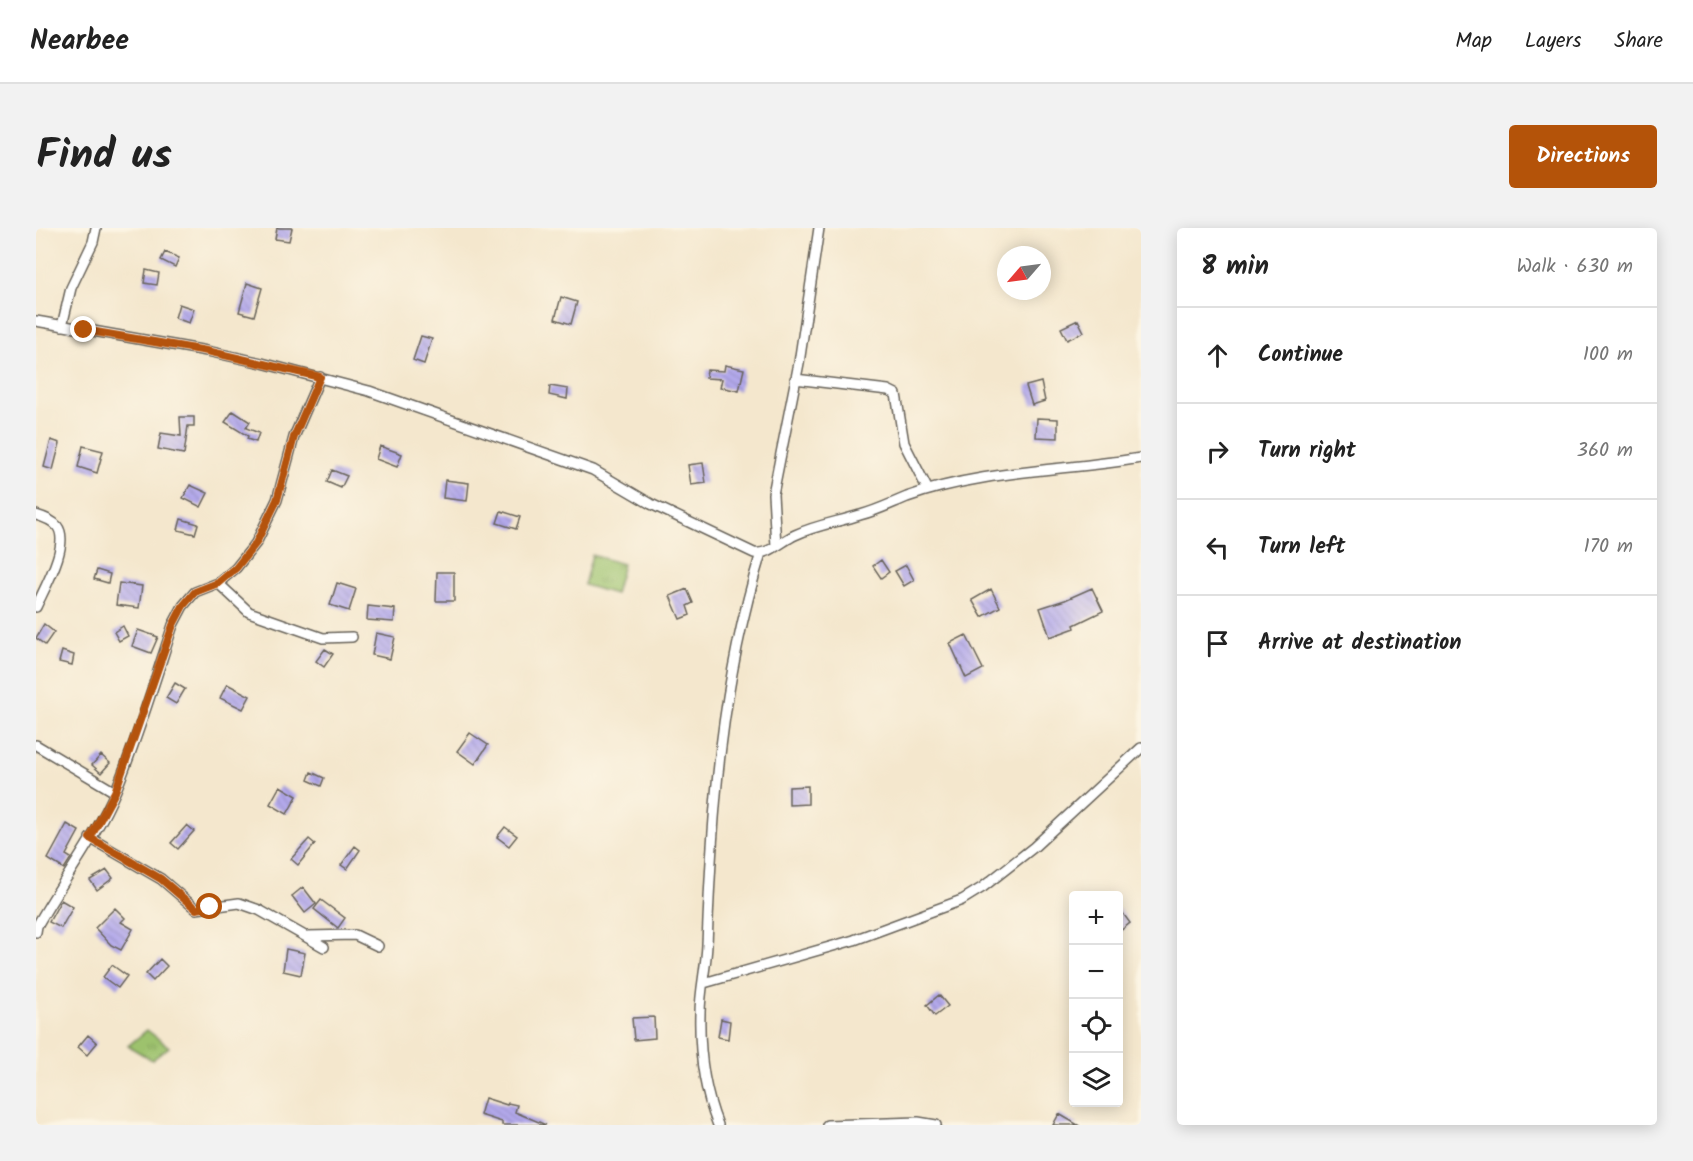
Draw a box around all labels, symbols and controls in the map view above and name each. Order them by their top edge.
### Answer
text: Nearbee [30,19,129,64]
text: Map [1455,25,1492,58]
text: Layers [1525,25,1581,58]
text: Share [1614,25,1663,58]
text: Find us [36,123,172,190]
button: Directions [1509,125,1657,188]
north arrow [997,246,1051,300]
text: 8 min [1201,246,1269,288]
text: Walk · 630 m [1516,251,1633,283]
route end [70,316,96,342]
text: Continue [1258,338,1343,373]
icon: ahead [1201,339,1234,372]
text: 100 m [1583,339,1633,371]
text: Turn right [1258,434,1356,469]
icon: right [1201,435,1234,468]
text: 360 m [1577,435,1633,467]
text: Turn left [1258,530,1345,565]
icon: left [1201,531,1234,564]
text: 170 m [1584,531,1633,563]
text: Arrive at destination [1258,626,1461,661]
icon: arrive [1201,627,1234,660]
map controls [1069,891,1123,1107]
button: + [1069,891,1123,945]
route start [196,893,222,919]
button: − [1069,945,1123,999]
button: locate [1069,999,1123,1053]
button: layers [1069,1053,1123,1107]

